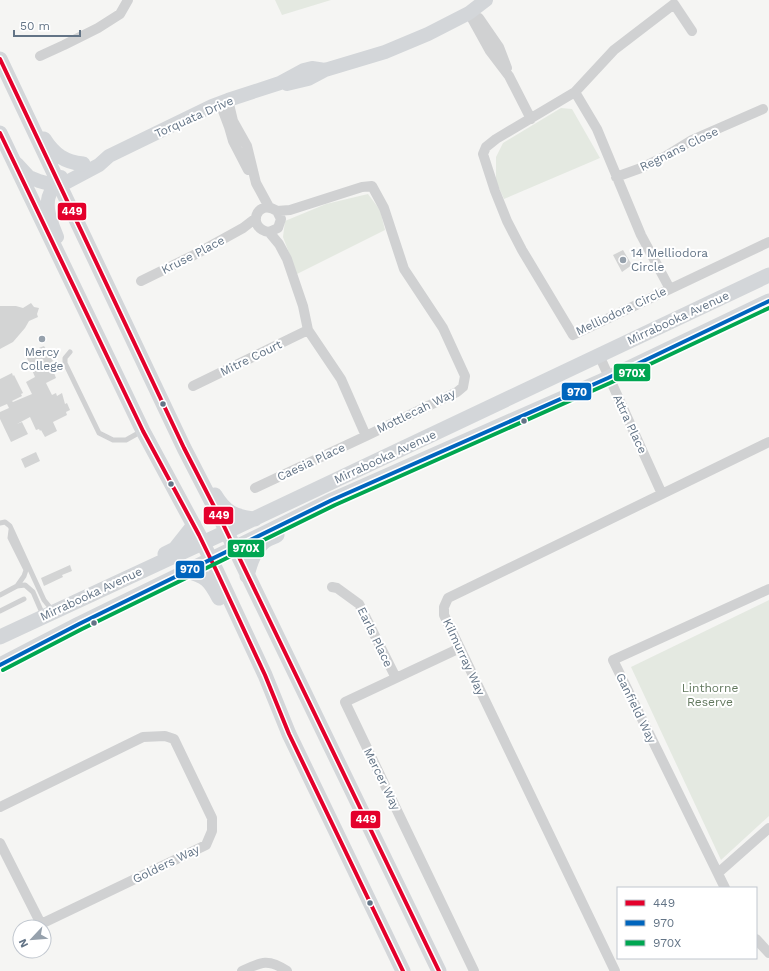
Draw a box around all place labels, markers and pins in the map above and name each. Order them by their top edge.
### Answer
place label: 14 Melliodora Circle [631,246,708,274]
marker: 14 Melliodora Circle [618,255,628,265]
marker: Mercy College [37,334,47,344]
place label: Mercy College [20,345,64,373]
unlabelled marker [158,399,168,409]
unlabelled marker [519,416,529,426]
unlabelled marker [166,479,176,489]
unlabelled marker [89,618,99,628]
unlabelled marker [365,898,375,908]

